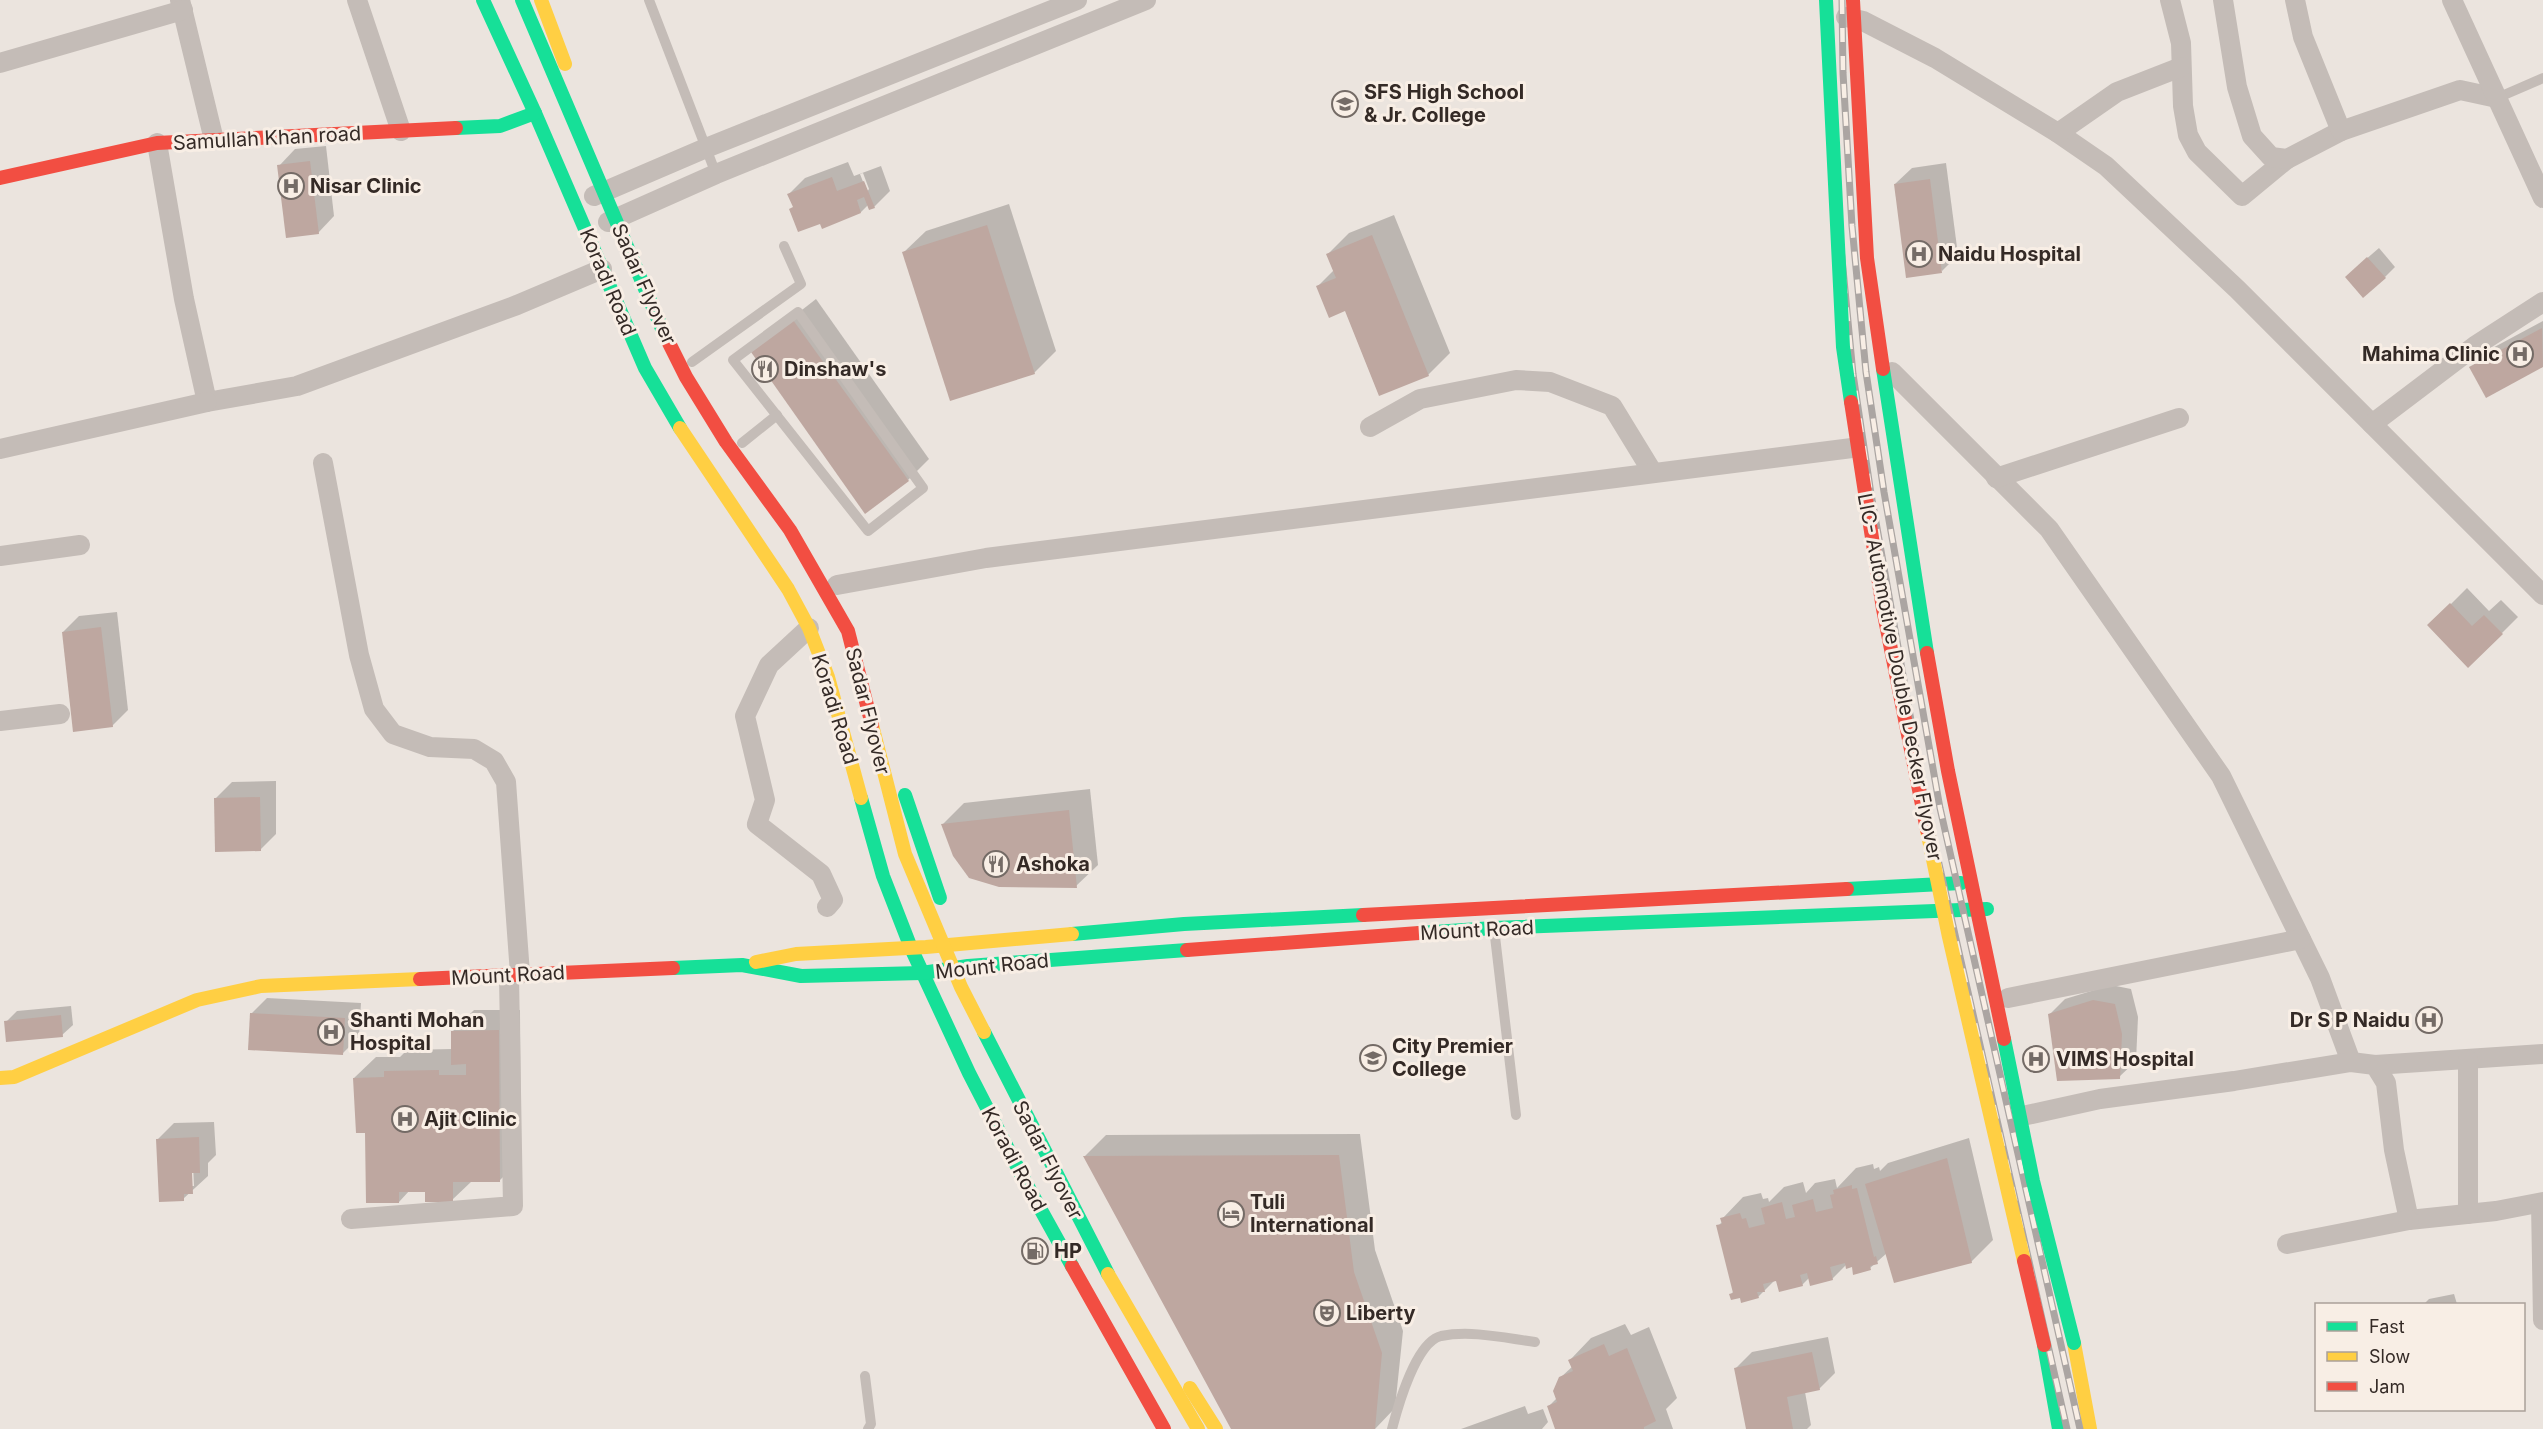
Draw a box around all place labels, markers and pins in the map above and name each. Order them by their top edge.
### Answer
place label: SFS High School & Jr. College [1364,80,1524,127]
school or university icon: SFS High School & Jr. College [1330,89,1360,119]
hospital icon: Nisar Clinic [276,171,306,201]
place label: Nisar Clinic [310,174,422,198]
hospital icon: Naidu Hospital [1904,239,1934,269]
place label: Naidu Hospital [1938,242,2081,266]
hospital icon: Mahima Clinic [2505,339,2535,369]
place label: Mahima Clinic [2362,342,2500,366]
restaurant icon: Dinshaw's [750,354,780,384]
place label: Dinshaw's [784,357,886,381]
restaurant icon: Ashoka [981,849,1011,879]
place label: Ashoka [1016,852,1090,876]
hospital icon: Dr S P Naidu [2414,1005,2444,1035]
place label: Shanti Mohan Hospital [350,1008,485,1055]
place label: Dr S P Naidu [2290,1008,2410,1032]
hospital icon: Shanti Mohan Hospital [316,1017,346,1047]
place label: City Premier College [1392,1034,1513,1081]
school or university icon: City Premier College [1358,1043,1388,1073]
hospital icon: VIMS Hospital [2021,1044,2051,1074]
place label: VIMS Hospital [2056,1047,2194,1071]
hospital icon: Ajit Clinic [390,1104,420,1134]
place label: Ajit Clinic [424,1107,517,1131]
place label: Tuli International [1250,1190,1374,1237]
hotel icon: Tuli International [1216,1199,1246,1229]
fuel station icon: HP [1020,1236,1050,1266]
place label: HP [1054,1239,1082,1263]
theatre icon: Liberty [1312,1298,1342,1328]
place label: Liberty [1346,1301,1416,1325]

